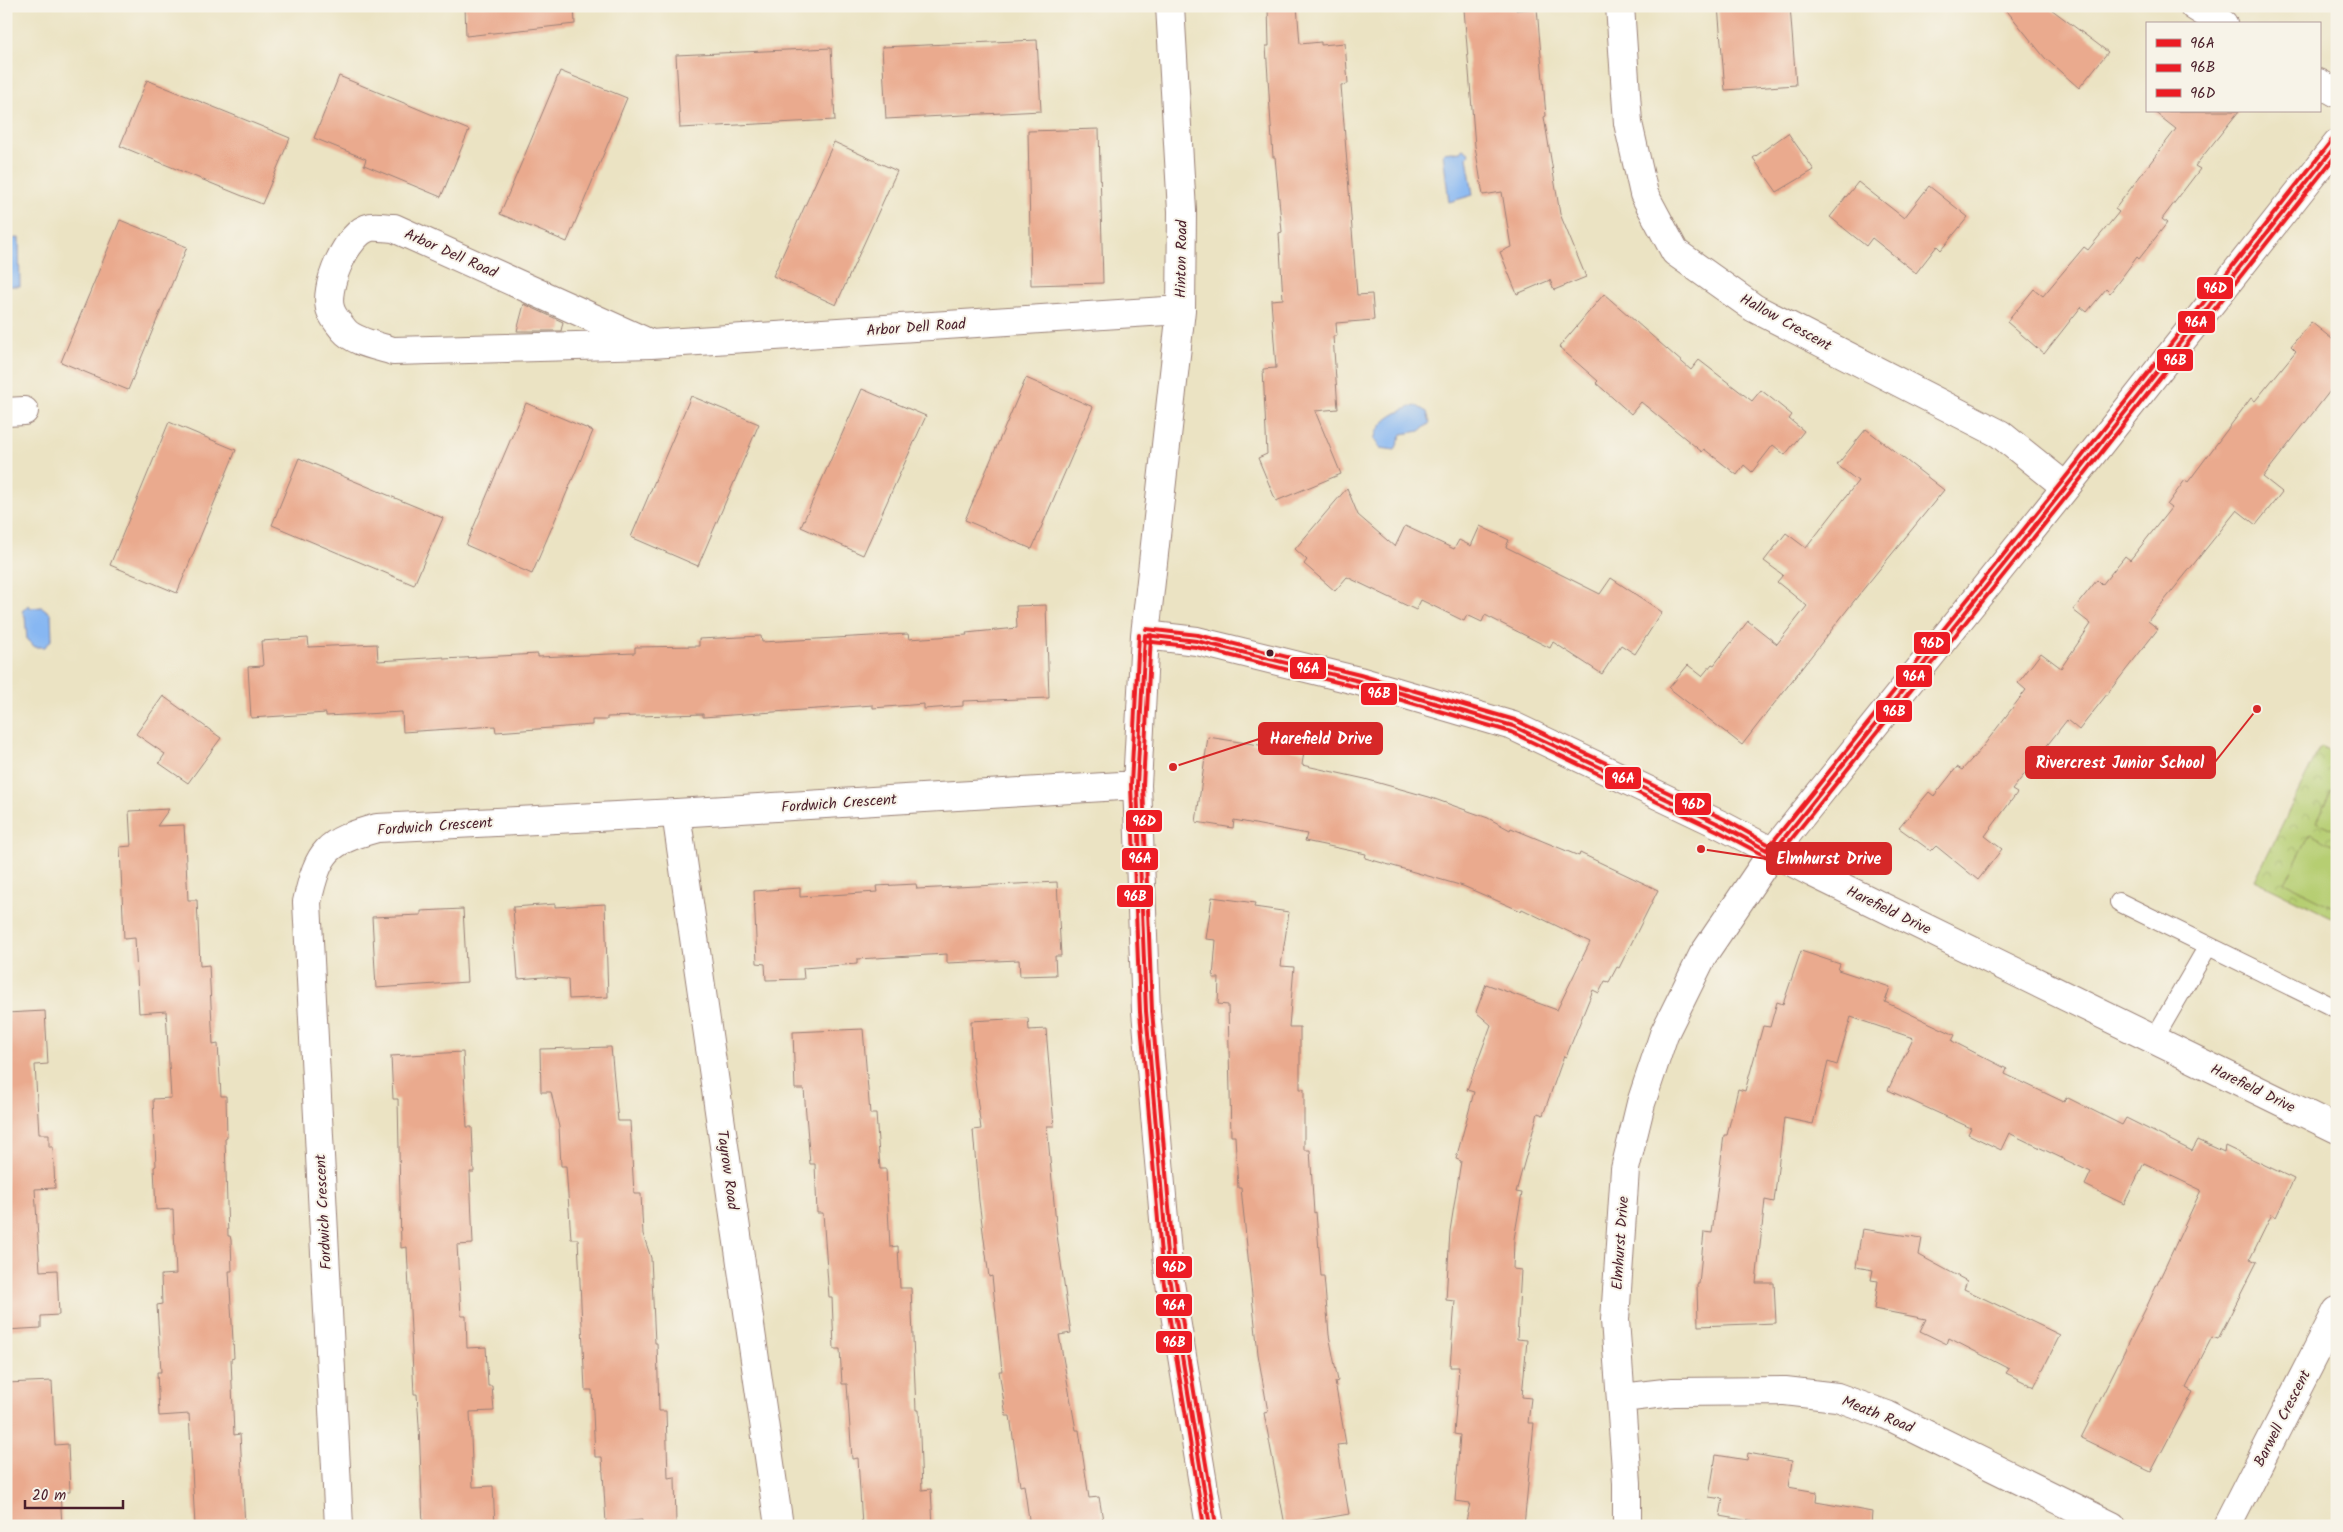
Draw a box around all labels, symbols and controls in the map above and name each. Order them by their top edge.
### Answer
legend [2146,22,2320,112]
text: 96A [2190,32,2215,56]
text: 96B [2190,56,2215,80]
text: 96D [2190,82,2216,106]
street label: Hinton Road [1169,219,1195,298]
street label: Arbor Dell Road [400,223,501,285]
line badge: 96D [2196,276,2234,300]
text: 96D [2203,278,2227,300]
street label: Hallow Crescent [1735,288,1836,358]
line badge: 96A [2177,310,2216,334]
text: 96A [2184,312,2208,334]
street label: Arbor Dell Road [866,313,967,343]
line badge: 96B [2156,348,2194,372]
text: 96B [2163,350,2187,372]
line badge: 96D [1913,631,1951,655]
text: 96D [1920,633,1944,655]
unlabelled marker [1265,648,1275,658]
line badge: 96A [1289,656,1327,680]
text: 96A [1296,658,1320,680]
line badge: 96A [1895,664,1933,688]
text: 96A [1902,666,1926,688]
line badge: 96B [1360,682,1398,706]
text: 96B [1367,683,1391,705]
line badge: 96B [1875,699,1913,723]
text: 96B [1882,701,1906,723]
callout: Harefield Drive [1259,723,1382,754]
text: Harefield Drive [1270,727,1372,752]
callout: Rivercrest Junior School [2026,747,2215,778]
text: Rivercrest Junior School [2036,751,2205,776]
line badge: 96A [1604,766,1642,790]
text: 96A [1611,768,1635,790]
street label: Fordwich Crescent [780,788,898,820]
line badge: 96D [1674,792,1712,816]
text: 96D [1681,794,1705,816]
line badge: 96D [1125,809,1163,833]
street label: Fordwich Crescent [376,811,494,843]
text: 96D [1132,811,1156,833]
callout: Elmhurst Drive [1767,843,1891,874]
line badge: 96A [1121,847,1159,871]
text: Elmhurst Drive [1777,847,1882,872]
text: 96A [1128,848,1152,870]
street label: Harefield Drive [1842,880,1935,942]
line badge: 96B [1116,884,1154,908]
text: 96B [1123,886,1147,908]
street label: Harefield Drive [2206,1058,2299,1120]
street label: Tayrow Road [710,1129,745,1212]
street label: Fordwich Crescent [309,1153,339,1270]
street label: Elmhurst Drive [1606,1195,1636,1291]
line badge: 96D [1155,1255,1193,1279]
text: 96D [1162,1257,1186,1279]
line badge: 96A [1155,1293,1193,1317]
text: 96A [1162,1295,1186,1317]
line badge: 96B [1155,1330,1193,1354]
text: 96B [1162,1332,1186,1354]
street label: Barwell Crescent [2248,1366,2318,1471]
street label: Meath Road [1838,1390,1918,1440]
scale bar [25,1477,122,1509]
text: 20 m [32,1484,66,1508]

